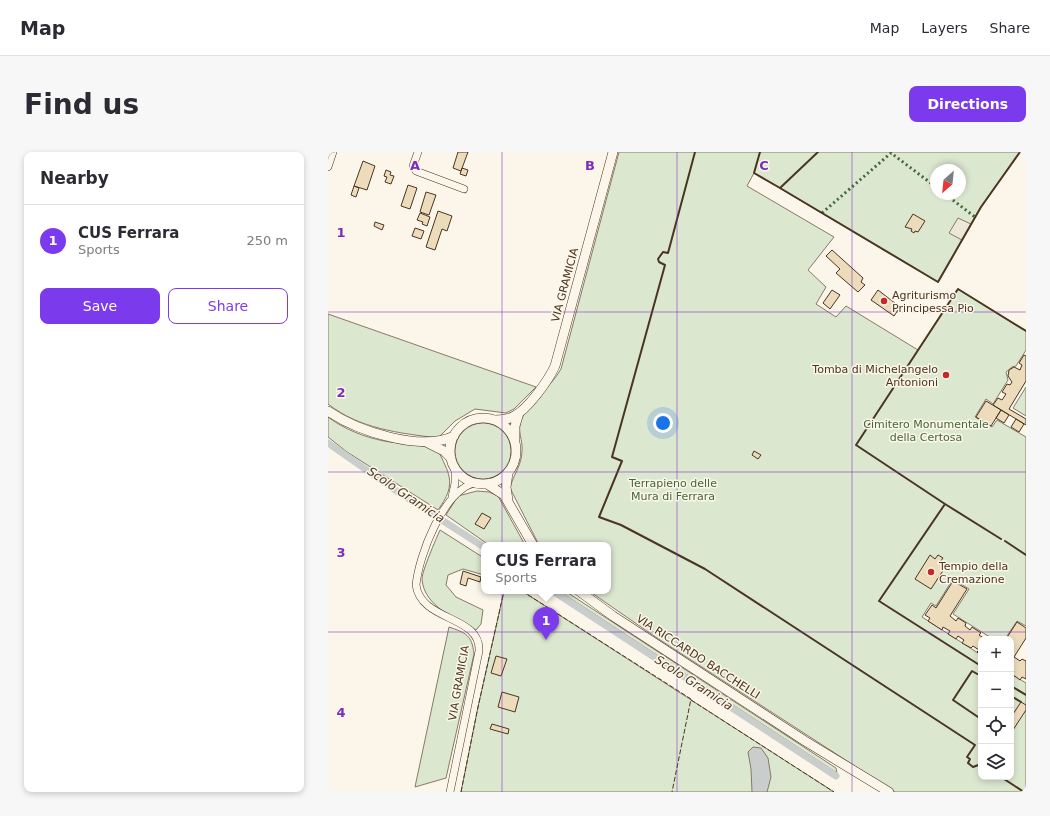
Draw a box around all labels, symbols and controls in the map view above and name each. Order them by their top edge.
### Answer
text: Map [20,17,65,39]
text: Map [870,20,899,36]
text: Layers [921,20,968,36]
text: Share [990,20,1030,36]
button: Directions [909,86,1026,122]
text: Find us [24,88,139,121]
text: A [410,158,420,173]
text: B [585,158,595,173]
text: C [759,158,769,173]
north arrow [930,164,966,200]
text: Nearby [40,168,109,188]
text: CUS Ferrara [78,224,179,242]
text: 1 [336,225,346,240]
text: 1 [48,233,58,248]
text: 250 m [246,233,288,248]
text: Sports [78,242,120,257]
street label: VIA GRAMICIA [549,246,581,324]
button: Save [40,288,160,324]
button: Share [168,288,288,324]
place label: Agriturismo Principessa Pio [892,289,974,315]
marker: Agriturismo Principessa Pio [879,296,889,306]
place label: Tomba di Michelangelo Antonioni [811,363,938,389]
marker: Tomba di Michelangelo Antonioni [941,370,951,380]
text: 2 [336,385,346,400]
your location [653,413,673,433]
park label: Cimitero Monumentale della Certosa [863,418,989,444]
water label: Scolo Gramicia [365,464,447,526]
park label: Terrapieno delle Mura di Ferrara [628,477,717,503]
popup [481,542,611,594]
text: 3 [336,545,346,560]
text: CUS Ferrara [495,552,597,570]
place label: Tempio della Cremazione [938,560,1008,586]
marker: Tempio della Cremazione [926,567,936,577]
text: Sports [495,570,537,585]
pin: 1 [533,607,559,640]
street label: VIA RICCARDO BACCHELLI [634,612,762,702]
map controls [978,636,1014,780]
button: + [978,636,1014,672]
street label: VIA GRAMICIA [446,644,472,722]
water label: Scolo Gramicia [652,653,736,713]
button: − [978,672,1014,708]
text: 4 [336,705,346,720]
button: locate [978,708,1014,744]
button: layers [978,744,1014,780]

